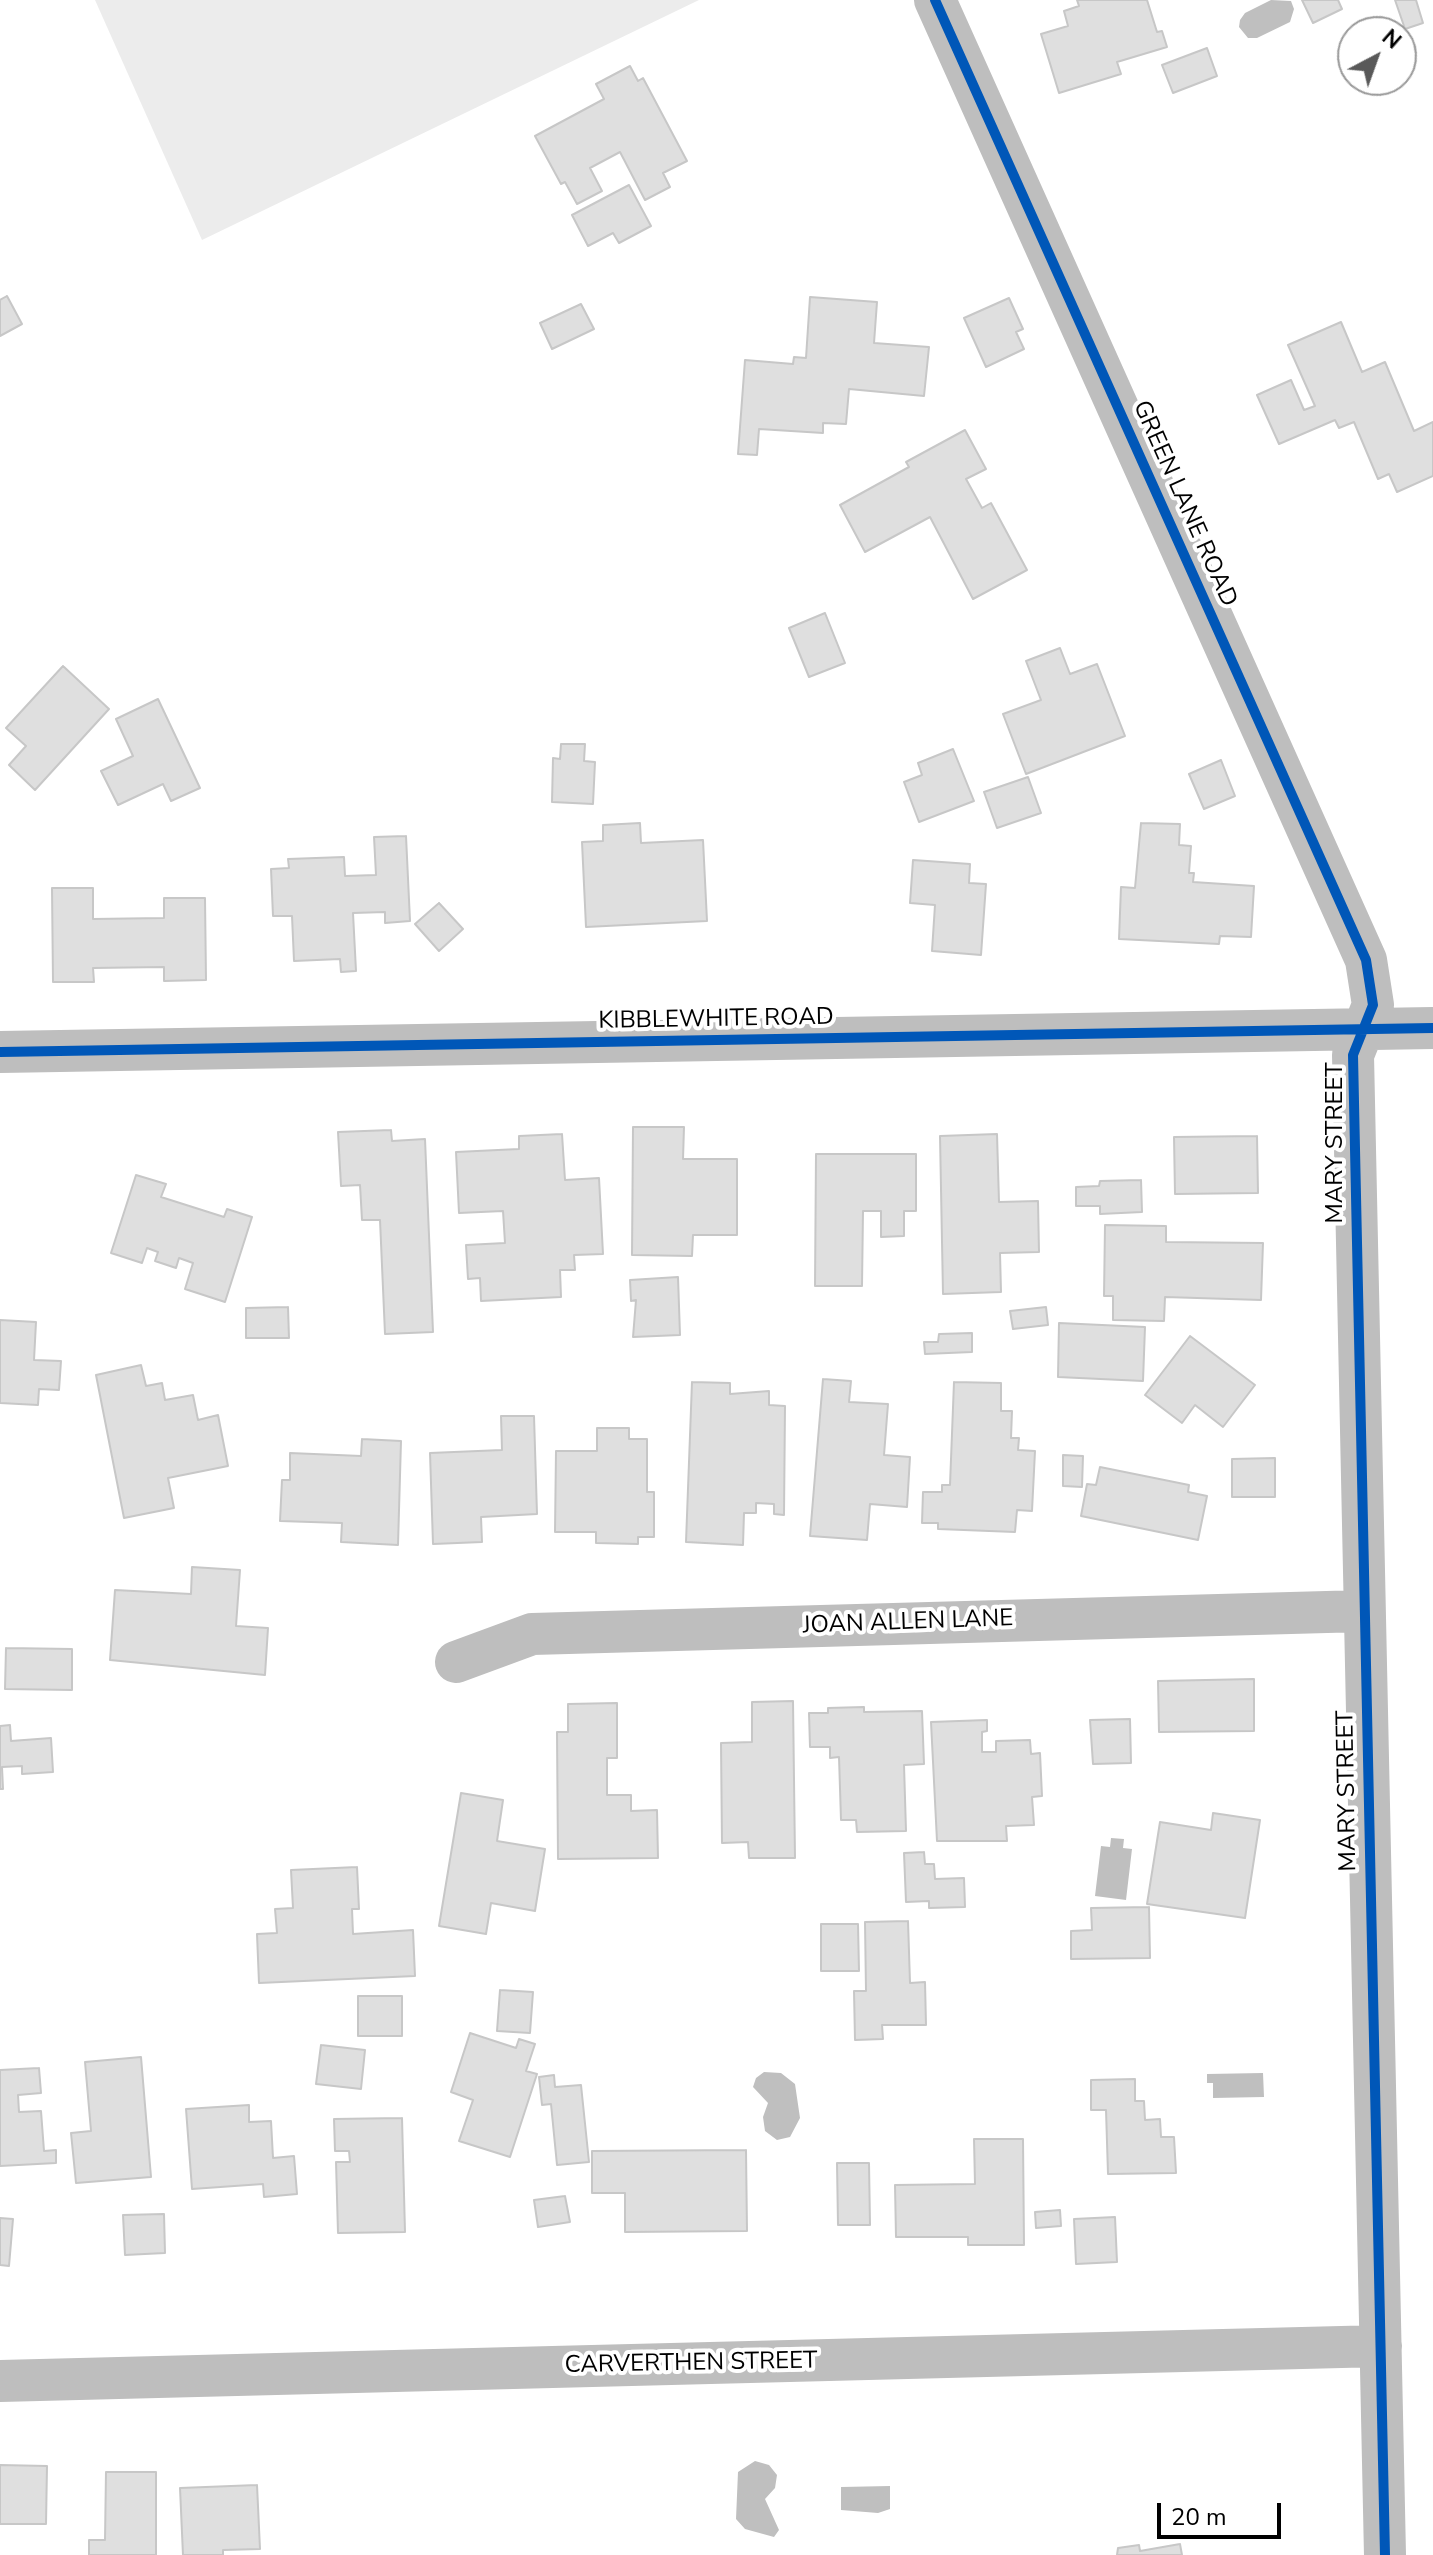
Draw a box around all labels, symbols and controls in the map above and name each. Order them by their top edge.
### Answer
north arrow [1337,16,1417,96]
text: N [1375,23,1407,56]
street label: GREEN LANE ROAD [1126,396,1242,612]
street label: KIBBLEWHITE ROAD [598,1004,834,1036]
street label: MARY STREET [1322,1062,1350,1224]
street label: JOAN ALLEN LANE [802,1605,1014,1641]
street label: MARY STREET [1332,1710,1364,1872]
street label: CARVERTHEN STREET [564,2347,818,2381]
scale bar [1161,2487,1285,2537]
text: 20 m [1171,2501,1227,2533]

